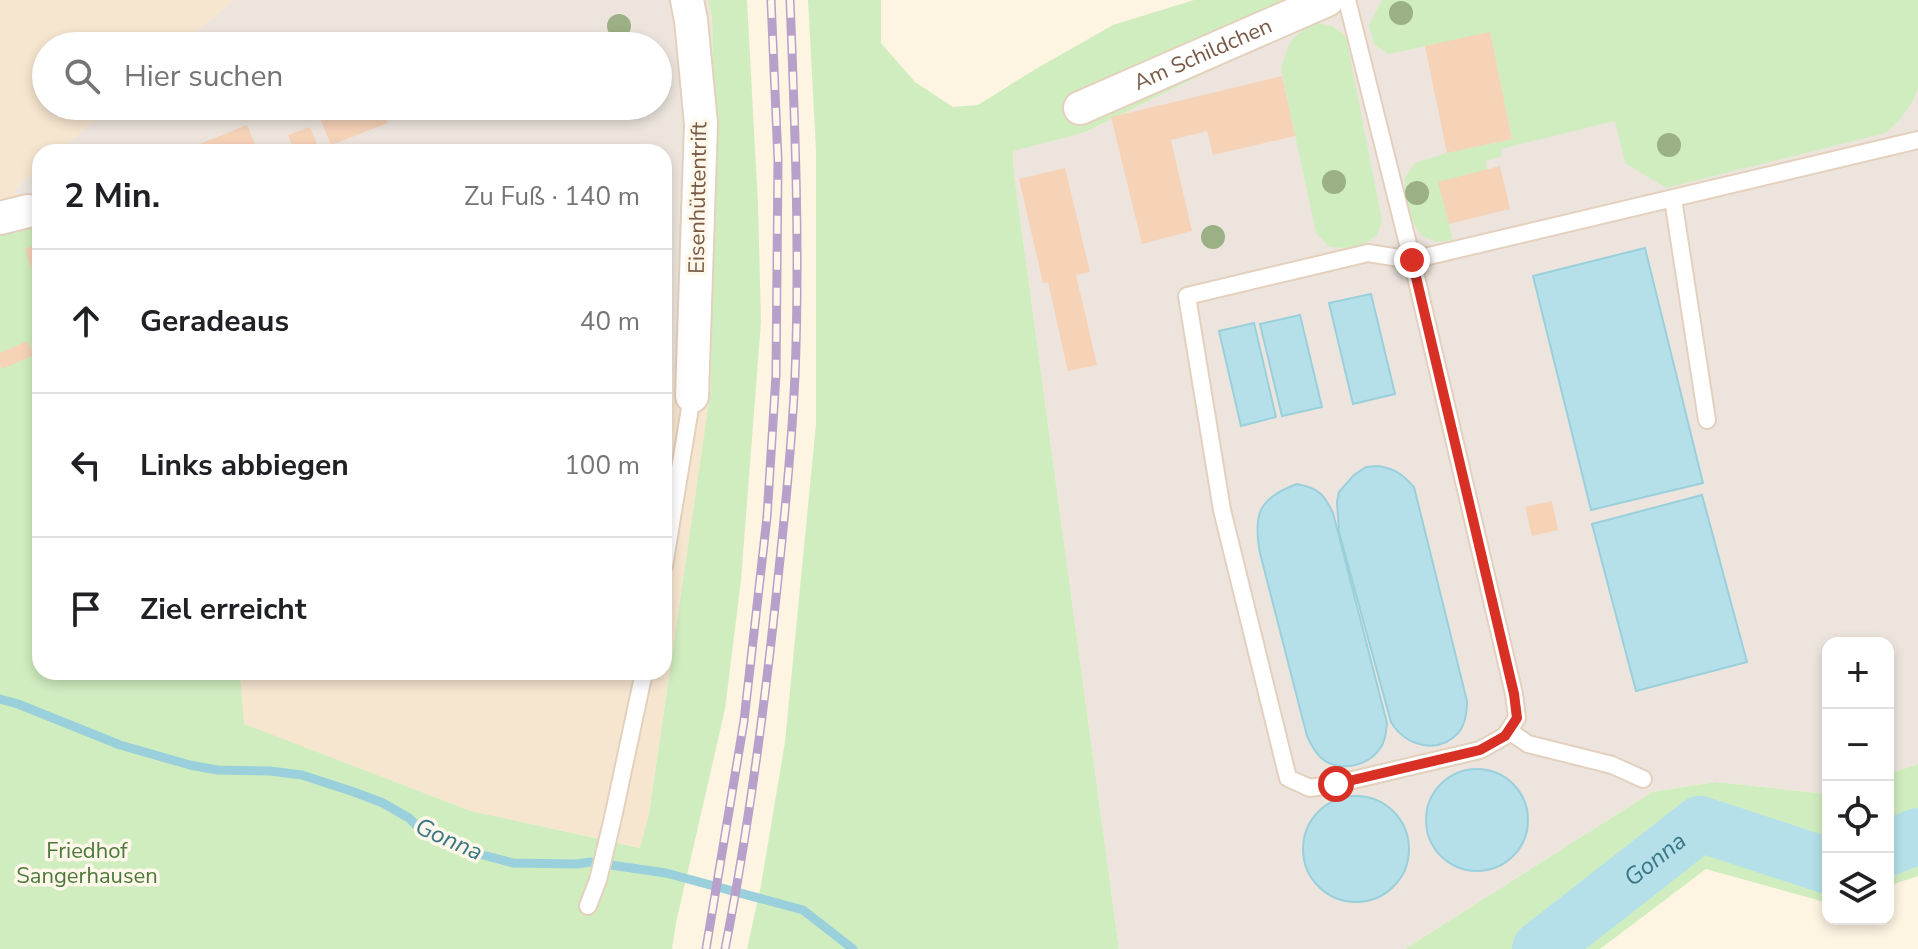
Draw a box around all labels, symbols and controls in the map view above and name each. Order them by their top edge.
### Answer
street label: Am Schildchen [1129,11,1277,98]
search box [32,32,672,120]
icon: search [60,54,104,98]
text: Hier suchen [124,56,283,97]
street label: Eisenhüttentrift [682,121,714,274]
text: 2 Min. [64,173,160,219]
text: Zu Fuß · 140 m [464,179,640,214]
route end [1394,242,1430,278]
icon: ahead [64,299,108,343]
text: Geradeaus [140,301,289,342]
text: 40 m [580,304,640,339]
icon: left [64,443,108,487]
text: Links abbiegen [140,445,349,486]
text: 100 m [564,448,640,483]
icon: arrive [64,587,108,631]
text: Ziel erreicht [140,589,306,630]
map controls [1822,637,1894,925]
button: + [1822,637,1894,709]
button: − [1822,709,1894,781]
route start [1318,766,1354,802]
button: locate [1822,781,1894,853]
water label: Gonna [410,810,488,868]
water label: Gonna [1617,825,1693,894]
park label: Friedhof Sangerhausen [16,836,158,891]
button: layers [1822,853,1894,925]

